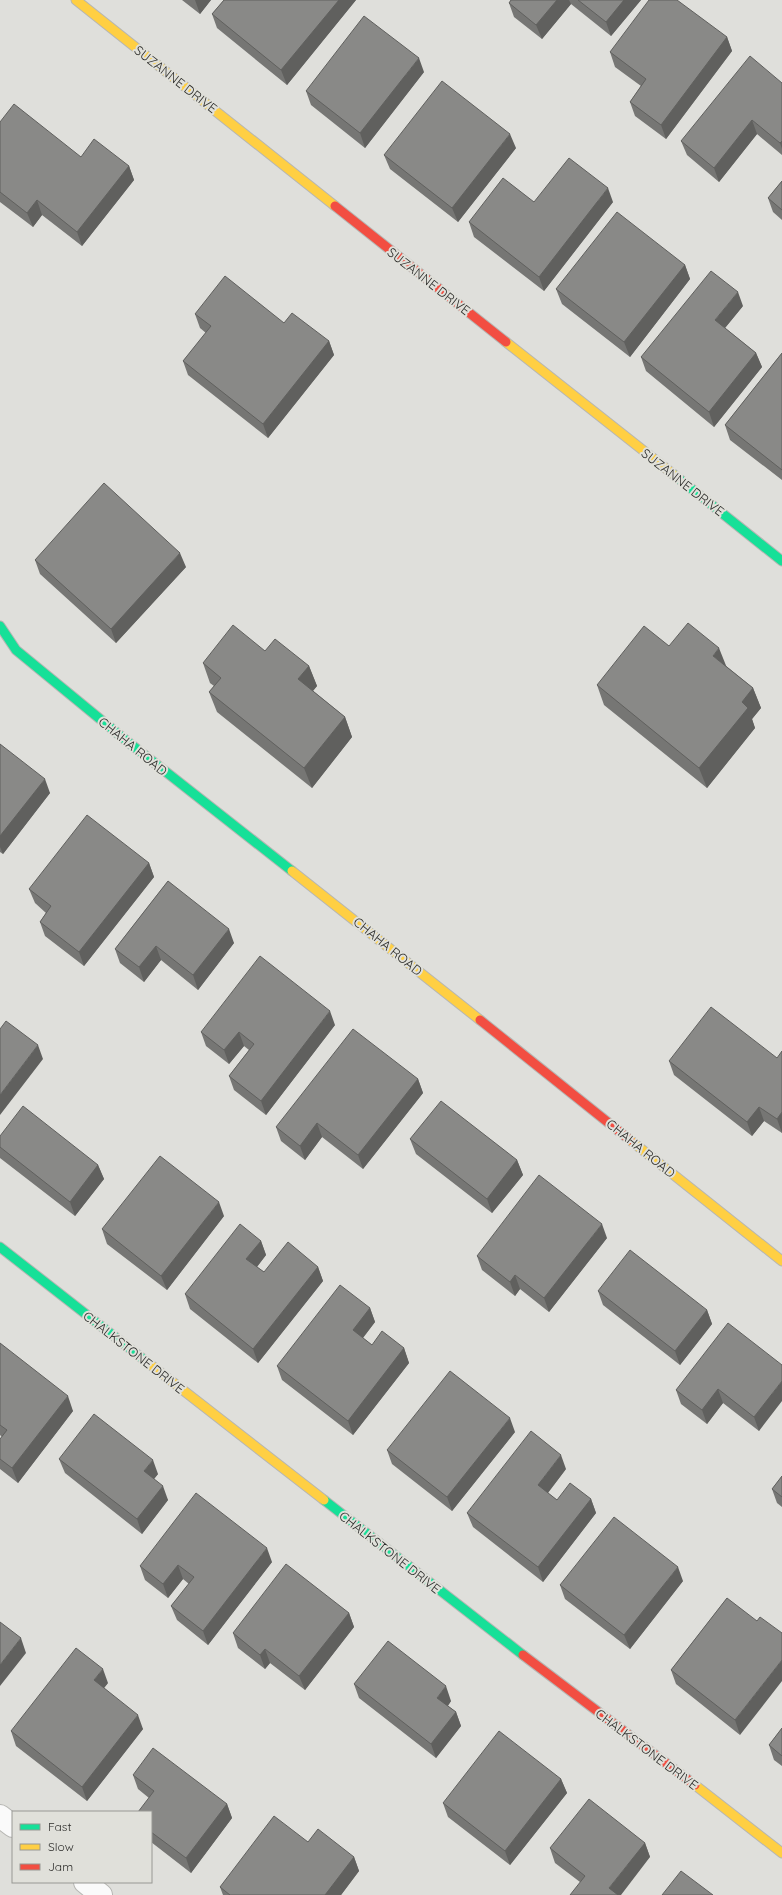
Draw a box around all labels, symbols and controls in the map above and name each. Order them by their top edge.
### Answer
street label: SUZANNE DRIVE [131,42,221,116]
street label: SUZANNE DRIVE [384,244,474,318]
street label: SUZANNE DRIVE [638,445,728,519]
street label: CHAHA ROAD [95,713,171,779]
street label: CHAHA ROAD [350,913,426,979]
street label: CHAHA ROAD [603,1115,679,1181]
street label: CHALKSTONE DRIVE [80,1307,188,1397]
street label: CHALKSTONE DRIVE [336,1507,444,1597]
street label: CHALKSTONE DRIVE [593,1705,701,1793]
legend [12,1811,152,1883]
text: Fast [48,1819,72,1834]
text: Slow [48,1839,74,1854]
text: Jam [48,1859,73,1874]

